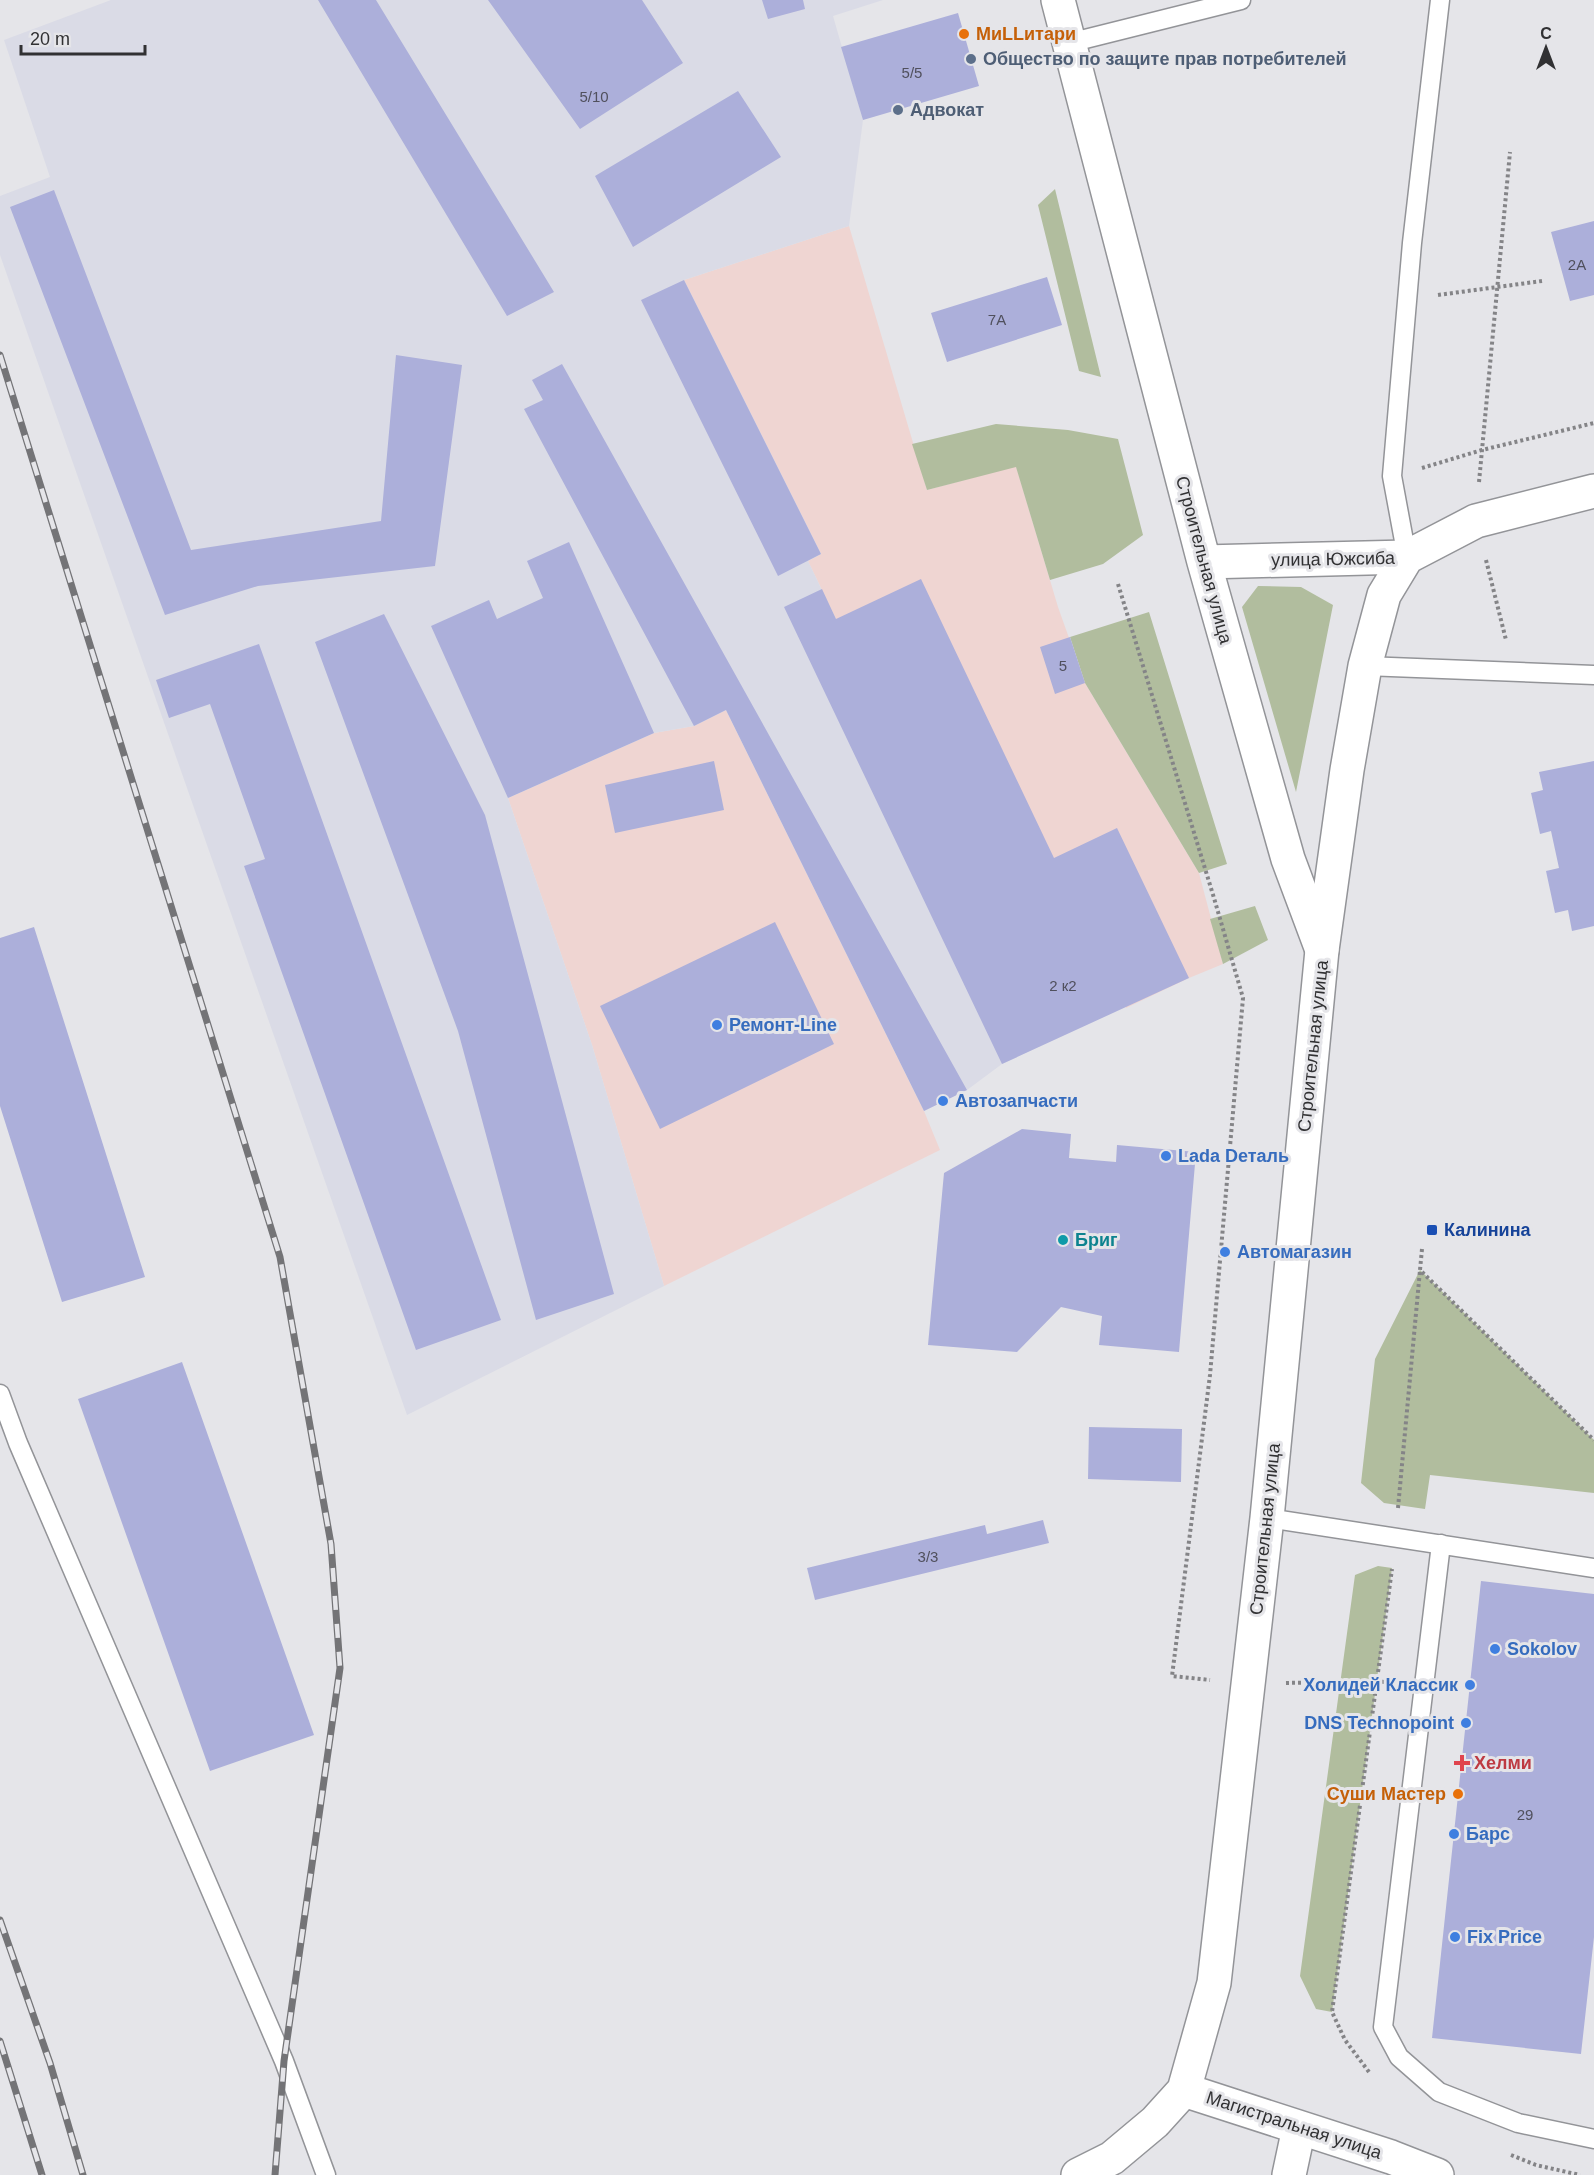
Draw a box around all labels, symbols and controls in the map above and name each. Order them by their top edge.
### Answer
scale bar [21,18,146,56]
north arrow [1516,18,1576,78]
place label: МиLLитари [976,24,1076,44]
text: С [1540,25,1552,42]
marker: МиLLитари [957,27,971,41]
text: 20 m [30,29,70,49]
place label: Общество по защите прав потребителей [983,49,1347,69]
marker: Общество по защите прав потребителей [964,52,978,66]
house number: 5/5 [902,64,922,81]
house number: 5/10 [579,88,609,105]
place label: Адвокат [910,100,984,120]
marker: Адвокат [891,103,905,117]
house number: 2А [1568,256,1586,273]
house number: 7А [988,311,1006,328]
street label: Строительная улица [1172,474,1236,647]
street label: улица Южсиба [1271,548,1396,570]
house number: 5 [1059,657,1067,674]
street label: Строительная улица [1294,958,1332,1133]
house number: 2 к2 [1049,977,1077,994]
place label: Ремонт-Line [729,1015,837,1035]
marker: Ремонт-Line [710,1018,724,1032]
place label: Автозапчасти [955,1091,1078,1111]
marker: Автозапчасти [936,1094,950,1108]
place label: Lada Dеталь [1178,1146,1289,1166]
marker: Lada Dеталь [1159,1149,1173,1163]
place label: Калинина [1444,1220,1532,1240]
marker: Калинина [1425,1223,1439,1237]
place label: Бриг [1075,1230,1118,1250]
marker: Бриг [1056,1233,1070,1247]
place label: Автомагазин [1237,1242,1352,1262]
marker: Автомагазин [1218,1245,1232,1259]
street label: Строительная улица [1246,1441,1284,1616]
house number: 3/3 [918,1548,938,1565]
place label: Sokolov [1507,1639,1577,1659]
marker: Sokolov [1488,1642,1502,1656]
place label: Холидей Классик [1303,1675,1459,1695]
marker: Холидей Классик [1463,1678,1477,1692]
place label: DNS Technopoint [1304,1713,1454,1733]
marker: DNS Technopoint [1459,1716,1473,1730]
place label: Хелми [1474,1753,1532,1773]
marker: Хелми [1455,1756,1469,1770]
place label: Суши Мастер [1327,1784,1446,1804]
marker: Суши Мастер [1451,1787,1465,1801]
house number: 29 [1517,1806,1533,1823]
place label: Барс [1466,1824,1510,1844]
marker: Барс [1447,1827,1461,1841]
place label: Fix Price [1467,1927,1542,1947]
marker: Fix Price [1448,1930,1462,1944]
street label: Магистральная улица [1204,2087,1385,2163]

